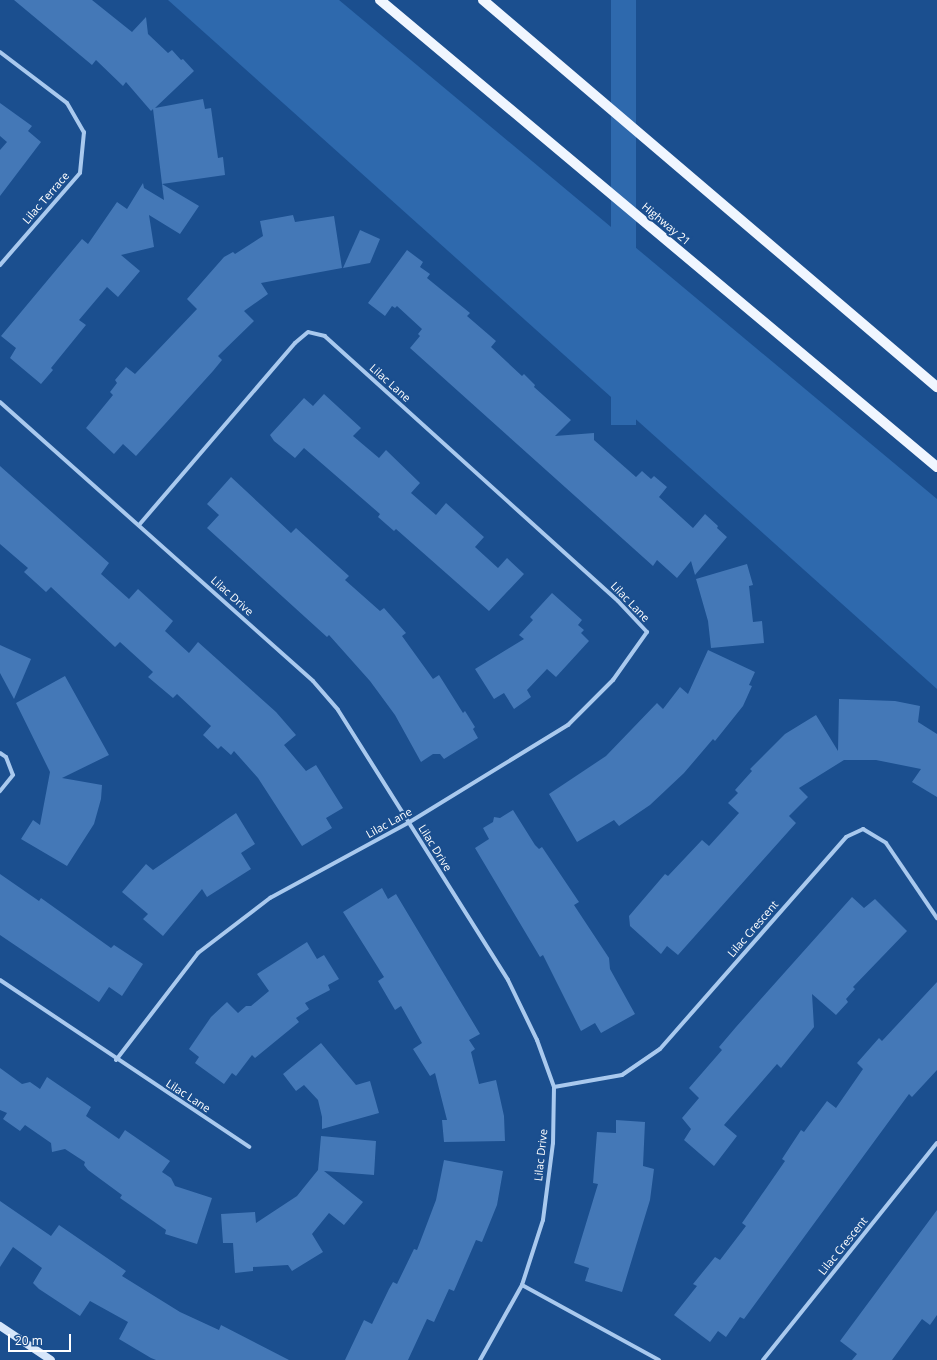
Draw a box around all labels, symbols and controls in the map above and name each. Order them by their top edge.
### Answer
street label: Lilac Terrace [20,169,72,227]
street label: Highway 21 [639,200,693,248]
street label: Lilac Lane [367,361,413,405]
street label: Lilac Drive [208,574,256,618]
street label: Lilac Lane [608,579,652,625]
street label: Lilac Lane [364,805,414,841]
street label: Lilac Drive [416,822,454,874]
street label: Lilac Crescent [725,898,781,960]
street label: Lilac Lane [163,1077,213,1115]
street label: Lilac Drive [532,1128,550,1182]
street label: Lilac Crescent [816,1214,870,1278]
scale bar [10,1326,73,1352]
text: 20 m [15,1332,43,1349]

